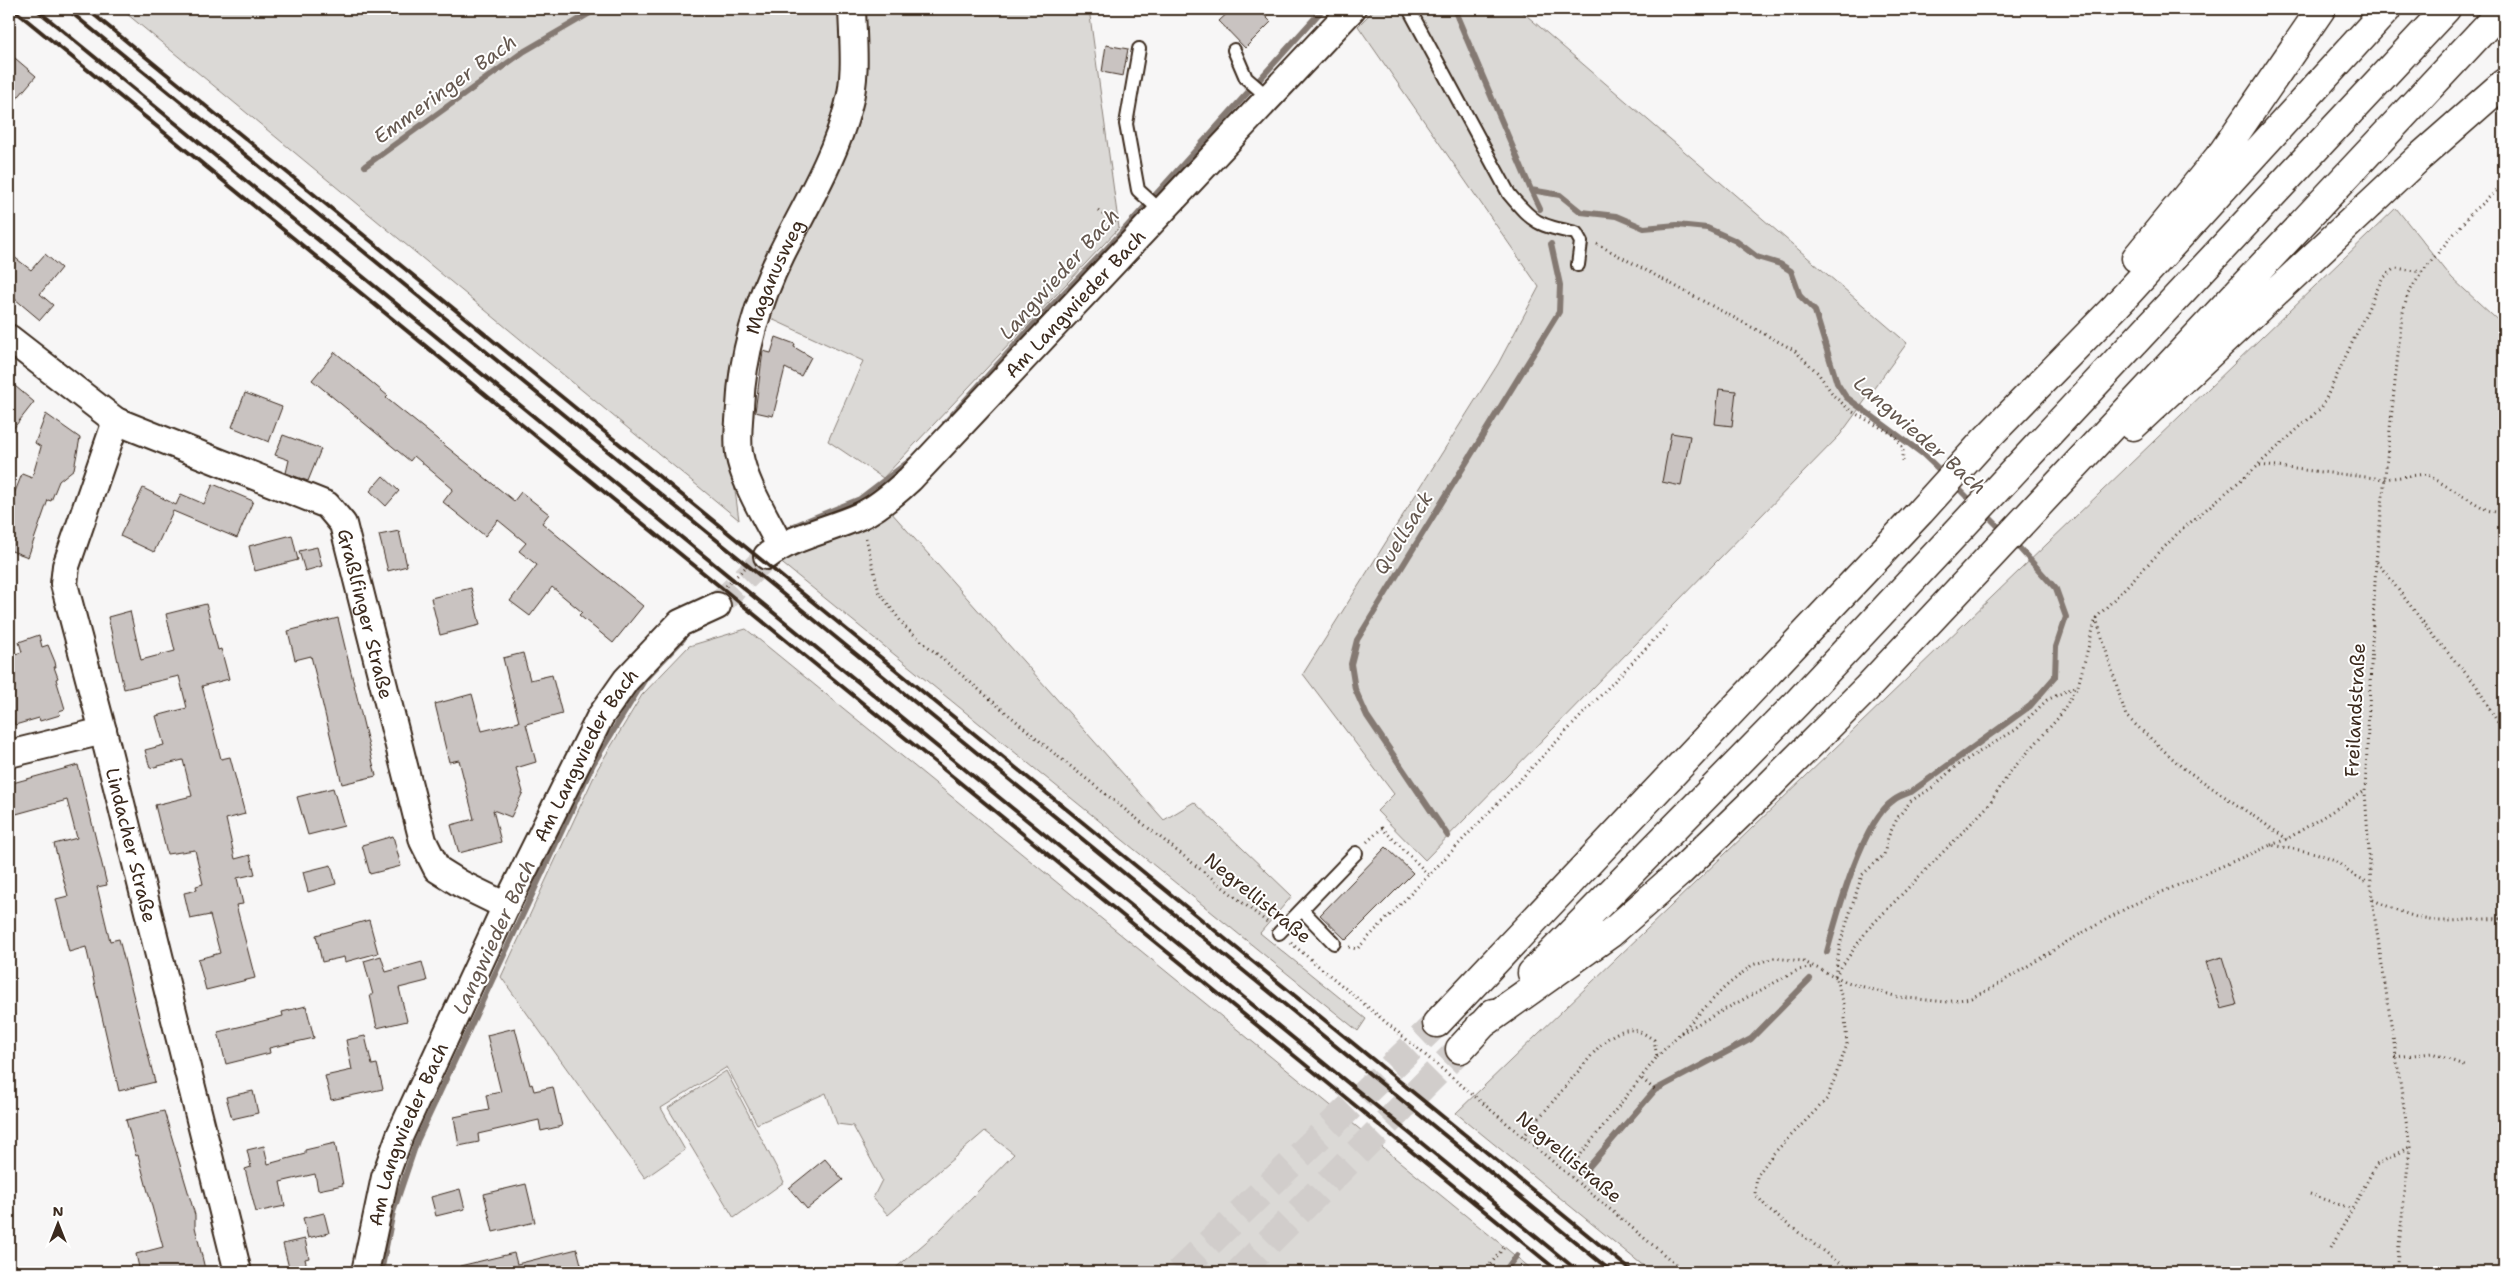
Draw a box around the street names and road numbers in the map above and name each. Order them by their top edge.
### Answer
street label: Maganusweg [739,215,810,337]
street label: Am Langwieder Bach [999,224,1151,383]
street label: Graßlfinger Straße [332,526,399,702]
street label: Freilandstraße [2339,642,2371,778]
street label: Am Langwieder Bach [528,663,643,846]
street label: Lindacher Straße [100,765,163,925]
street label: Negrellistraße [1199,847,1317,949]
street label: Am Langwieder Bach [363,1038,454,1228]
street label: Negrellistraße [1511,1105,1627,1209]

